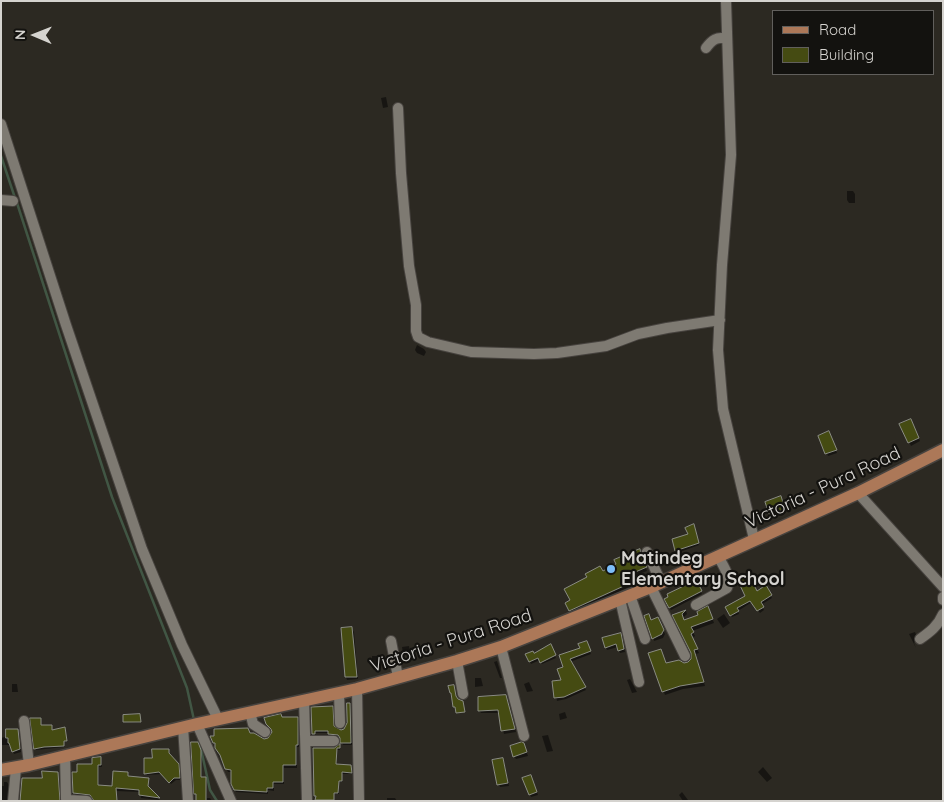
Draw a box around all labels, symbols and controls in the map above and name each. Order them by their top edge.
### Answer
north arrow [10,10,60,60]
legend [772,10,934,75]
text: Road [819,20,856,39]
text: N [11,29,29,40]
text: Building [819,45,874,64]
street label: Victoria - Pura Road [742,443,904,533]
place label: Matindeg Elementary School [621,548,785,590]
marker: Matindeg Elementary School [605,563,617,575]
street label: Victoria - Pura Road [367,605,535,677]

